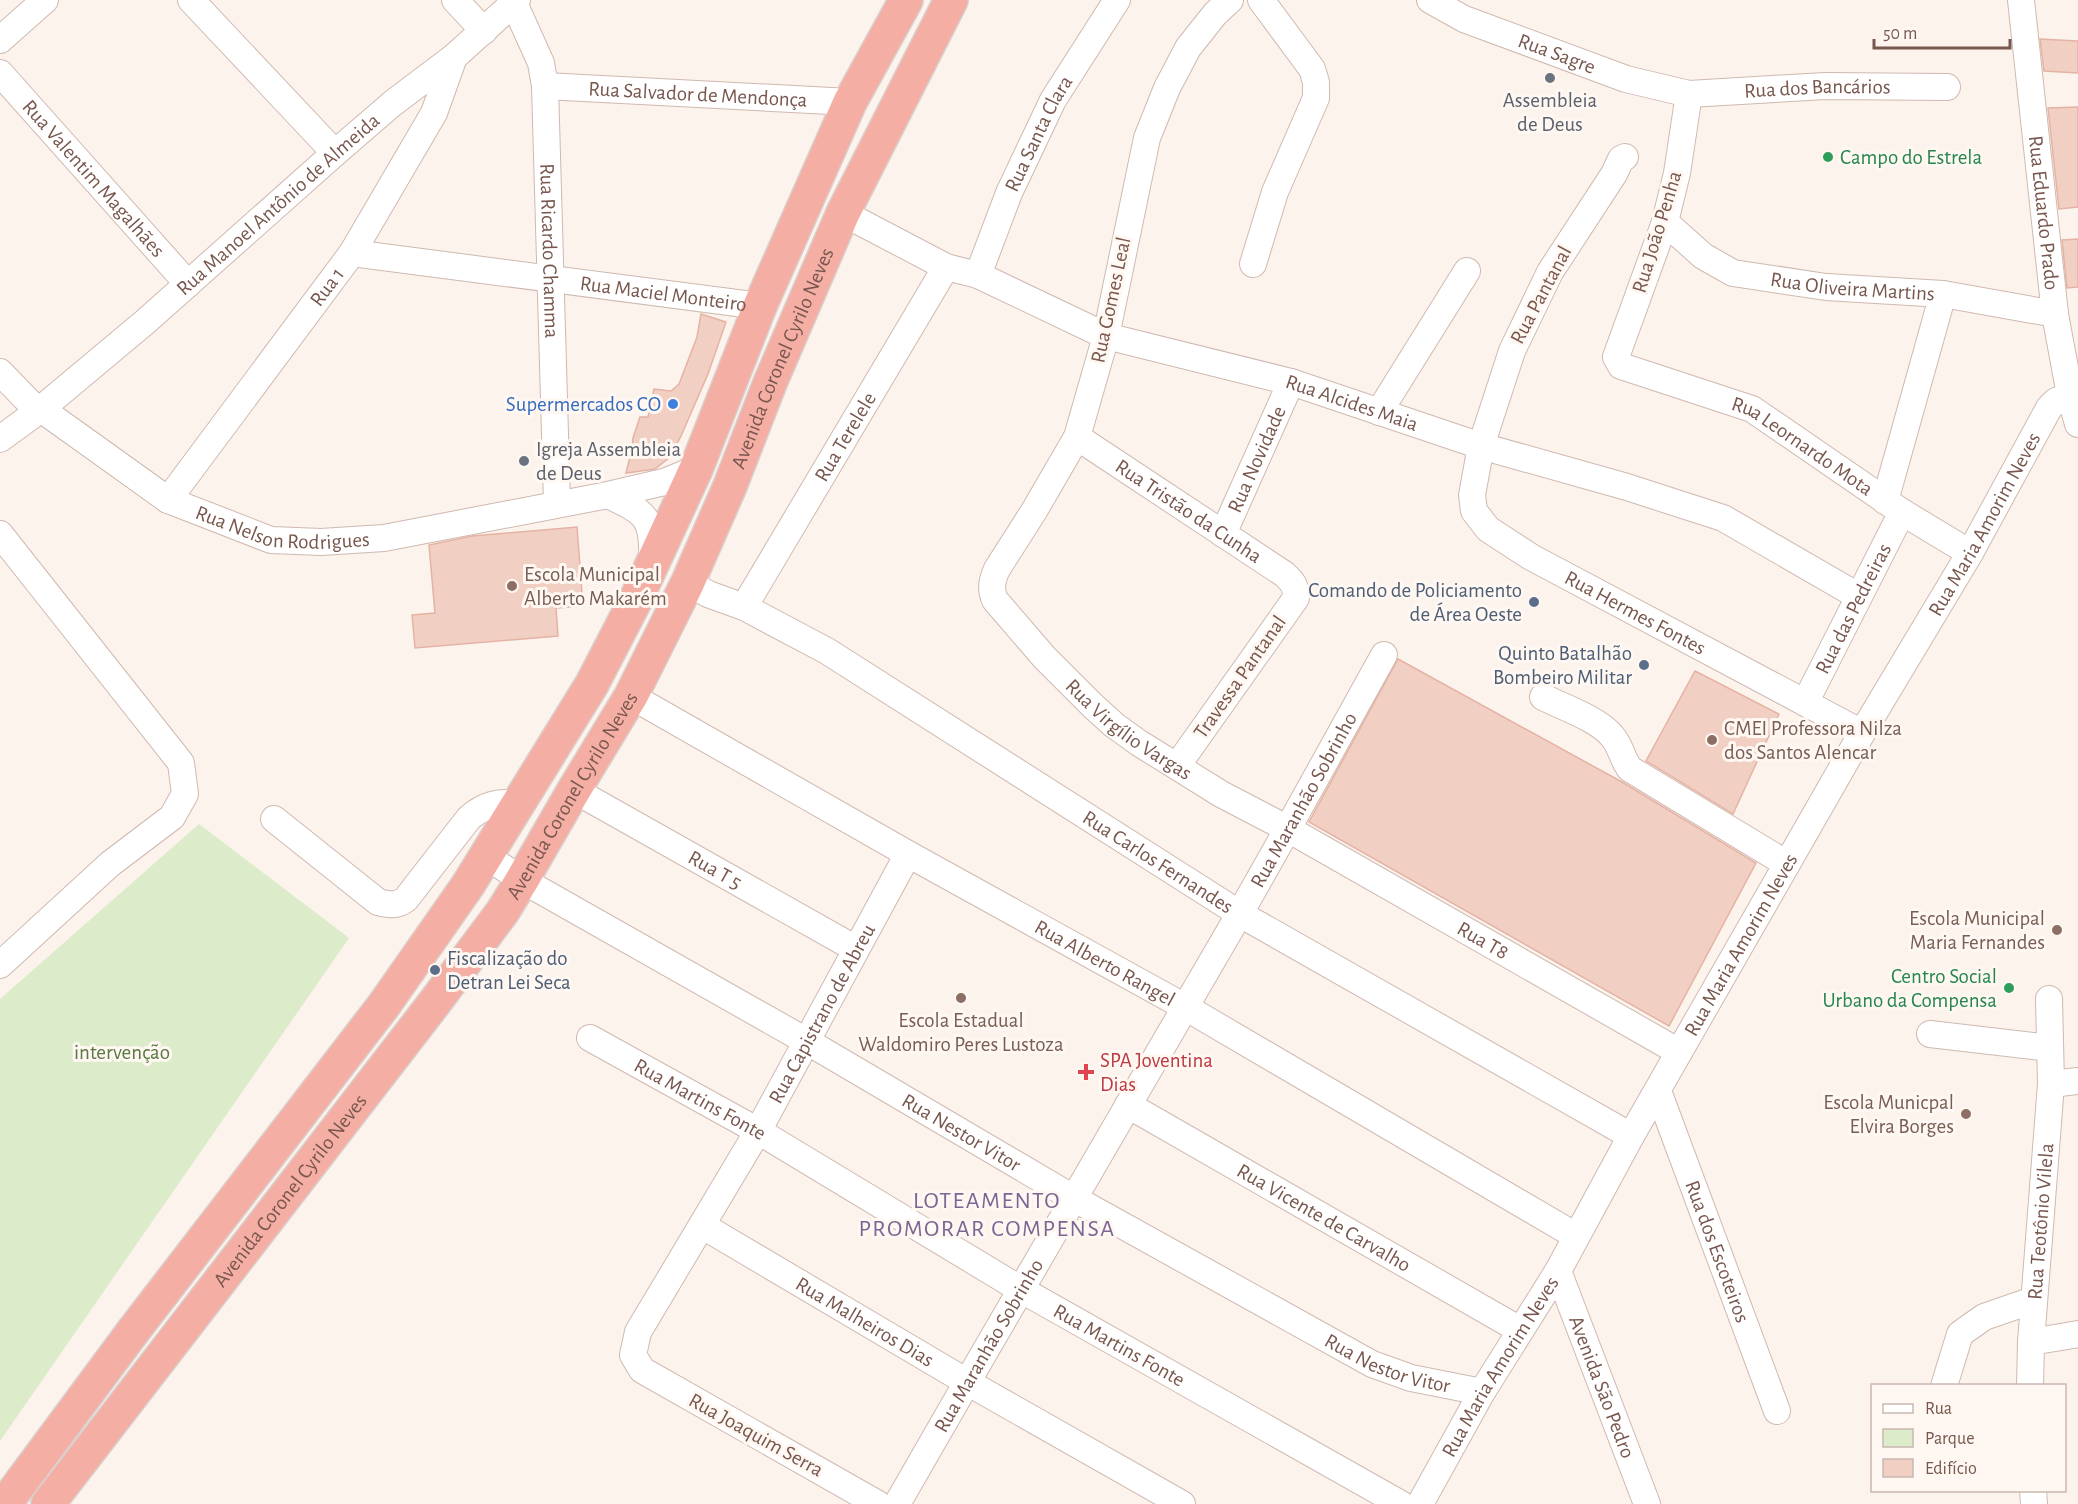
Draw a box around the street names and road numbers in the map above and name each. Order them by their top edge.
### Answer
street label: Rua Sagre [1515,29,1599,77]
street label: Rua Santa Clara [1001,71,1076,195]
street label: Rua dos Bancários [1744,75,1891,101]
street label: Rua Salvador de Mendonça [588,78,808,110]
street label: Rua Valentim Magalhães [19,96,169,261]
street label: Rua Manoel Antônio de Almeida [172,109,384,299]
street label: Rua Eduardo Prado [2025,134,2063,291]
street label: Rua Ricardo Chamma [537,163,563,339]
street label: Rua João Penha [1629,168,1686,295]
street label: Rua Gomes Leal [1087,235,1135,365]
street label: Rua Pantanal [1506,243,1576,347]
street label: Avenida Coronel Cyrilo Neves [727,245,837,472]
street label: Rua 1 [306,263,348,310]
street label: Rua Oliveira Martins [1769,268,1935,304]
street label: Rua Maciel Monteiro [579,272,748,315]
street label: Rua Alcides Maia [1283,370,1421,435]
street label: Rua Terelele [811,388,880,485]
street label: Rua Leornardo Mota [1729,393,1877,499]
street label: Rua Novidade [1224,403,1289,516]
street label: Rua Maria Amorim Neves [1924,429,2044,619]
street label: Rua Tristão da Cunha [1112,455,1266,567]
street label: Rua Nelson Rodrigues [193,501,370,553]
street label: Rua das Pedreiras [1811,540,1895,677]
street label: Rua Hermes Fontes [1561,567,1709,659]
street label: Travessa Pantanal [1190,612,1290,742]
street label: Rua Virgílio Vargas [1062,675,1195,784]
street label: Avenida Coronel Cyrilo Neves [502,688,641,903]
street label: Rua Maranhão Sobrinho [1246,709,1360,891]
street label: Rua Carlos Fernandes [1079,806,1237,917]
street label: Rua T 5 [685,846,745,893]
street label: Rua Maria Amorim Neves [1680,850,1801,1040]
street label: Rua Alberto Rangel [1031,916,1179,1010]
street label: Rua T8 [1454,917,1512,963]
street label: Rua Capistrano de Abreu [765,920,879,1107]
street label: Rua Martins Fonte [631,1054,770,1144]
street label: Rua Nestor Vitor [899,1089,1025,1175]
street label: Avenida Coronel Cyrilo Neves [209,1090,370,1291]
street label: Rua Teotônio Vilela [2024,1142,2057,1300]
street label: Rua Vicente de Carvalho [1234,1159,1414,1276]
street label: Rua dos Escoteiros [1682,1177,1754,1325]
street label: Rua Maranhão Sobrinho [930,1255,1047,1436]
street label: Rua Malheiros Dias [792,1273,938,1371]
street label: Rua Maria Amorim Neves [1438,1273,1562,1460]
street label: Rua Martins Fonte [1050,1300,1189,1390]
street label: Avenida São Pedro [1566,1313,1639,1461]
street label: Rua Nestor Vitor [1321,1329,1452,1396]
street label: Rua Joaquim Serra [685,1389,827,1481]

